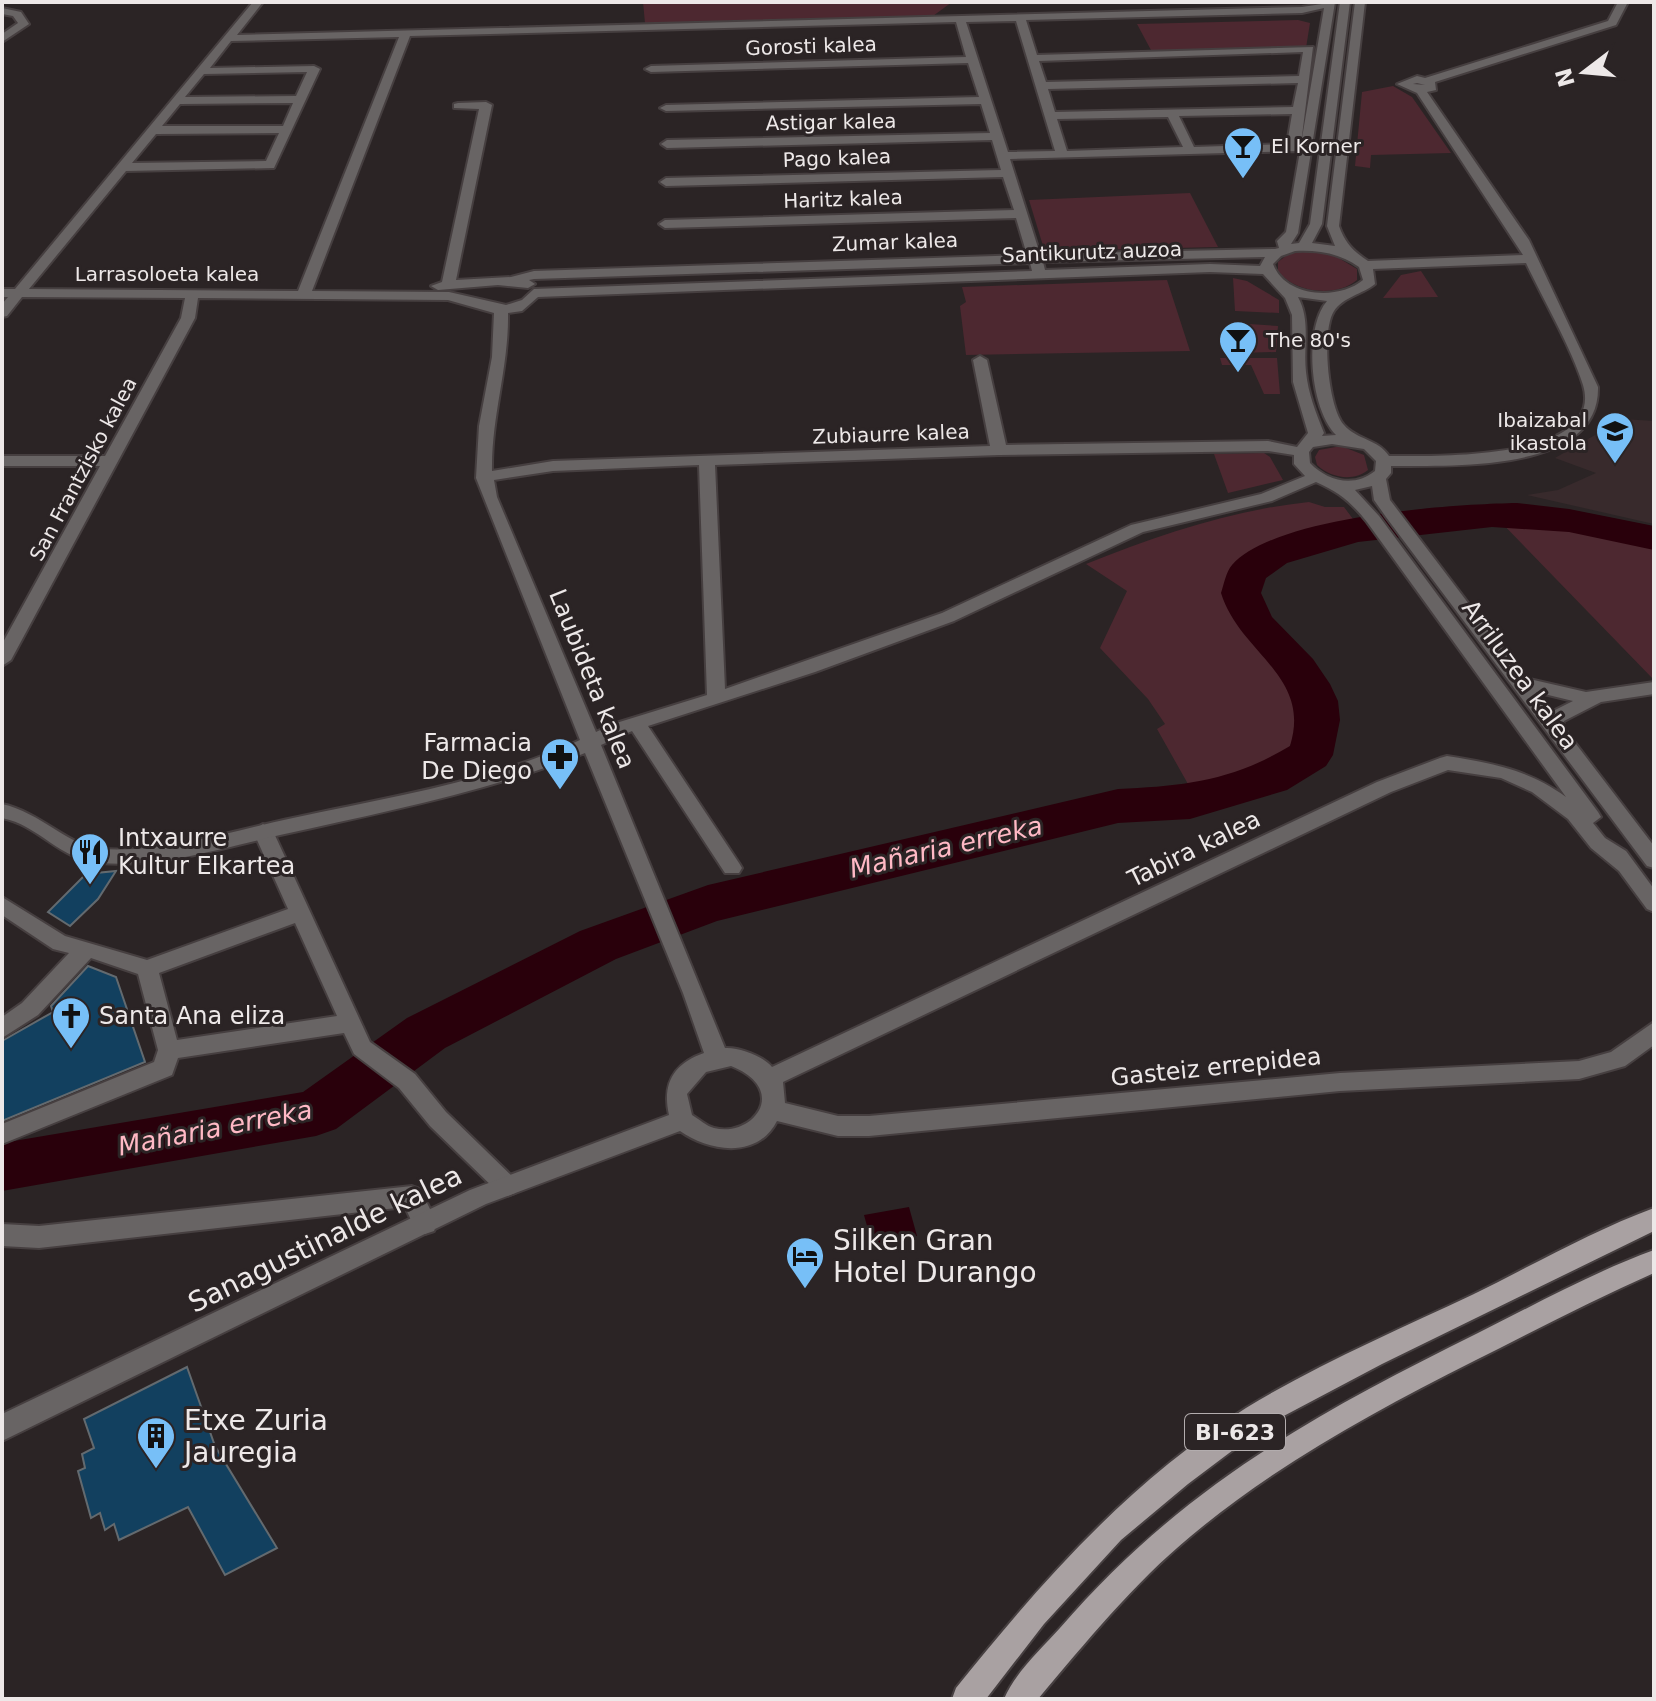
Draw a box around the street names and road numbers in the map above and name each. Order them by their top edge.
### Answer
street label: Gorosti kalea [745,32,877,60]
street label: Astigar kalea [765,109,897,135]
street label: Pago kalea [782,144,892,172]
street label: Haritz kalea [783,185,903,213]
street label: Zumar kalea [831,228,959,256]
street label: Santikurutz auzoa [1002,237,1182,267]
street label: Larrasoloeta kalea [75,262,259,286]
street label: San Frantzisko kalea [24,373,142,565]
street label: Zubiaurre kalea [812,419,970,449]
street label: Laubideta kalea [543,585,641,773]
street label: Arriluzea kalea [1456,595,1584,755]
street label: Tabira kalea [1122,805,1265,894]
street label: Gasteiz errepidea [1109,1042,1323,1092]
street label: Sanagustinalde kalea [183,1158,467,1320]
road number: BI-623 [1185,1414,1285,1450]

